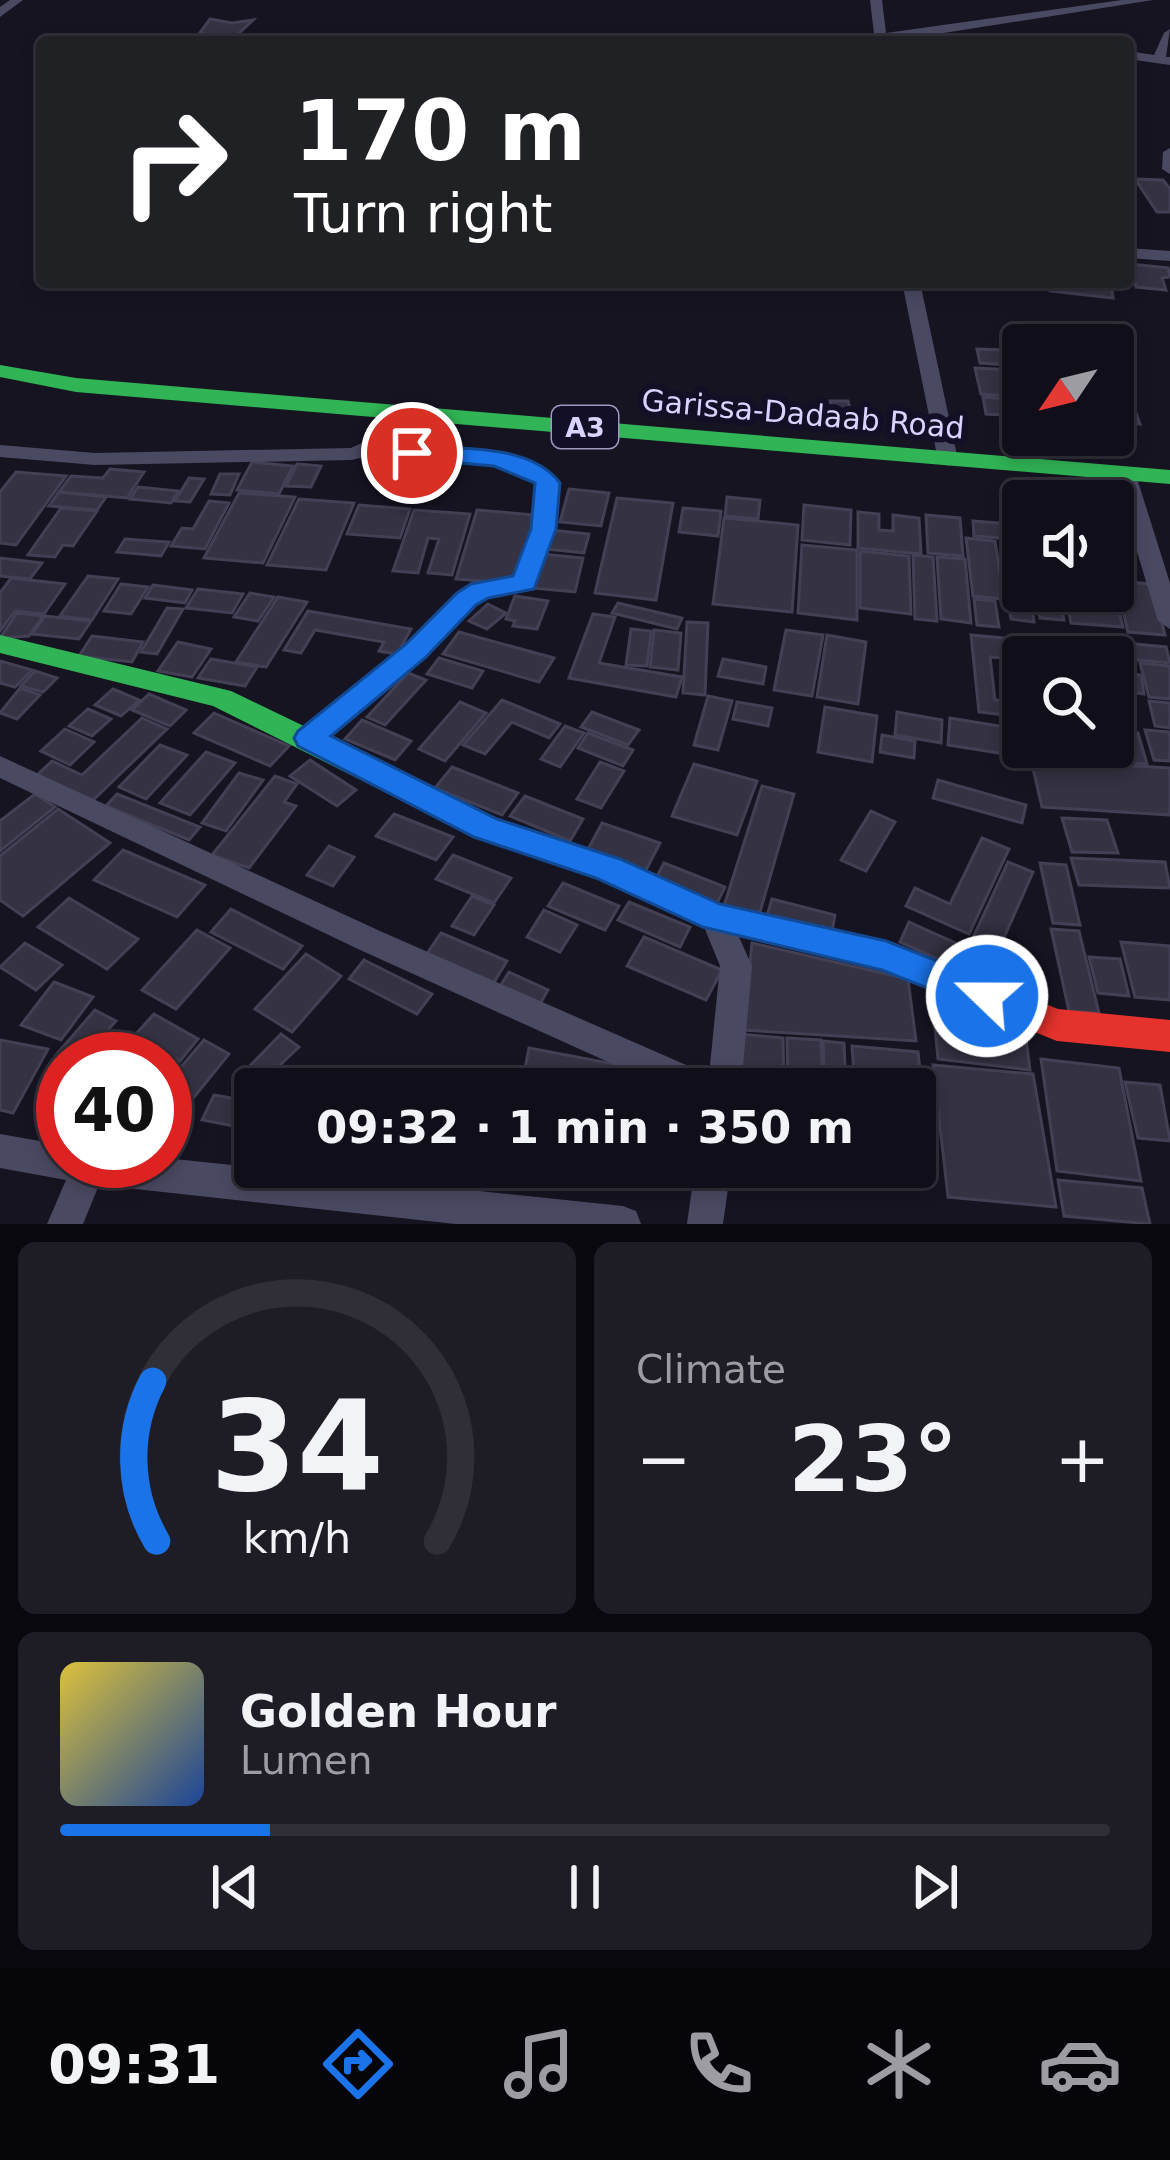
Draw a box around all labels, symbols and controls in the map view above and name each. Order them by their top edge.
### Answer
text: 170 m [294,82,586,180]
icon: right [96,84,252,240]
text: Turn right [294,182,553,245]
north arrow [1002,324,1134,456]
map controls [1002,324,1134,768]
street label: Garissa-Dadaab Road [640,382,966,446]
pin [361,402,463,504]
road number: A3 [552,406,618,448]
icon: arrive [379,420,445,486]
button: sound [1002,480,1134,612]
button: search [1002,636,1134,768]
position arrow [924,933,1050,1059]
speed limit sign: 40 [36,1032,192,1188]
text: 09:32 · 1 min · 350 m [316,1101,854,1154]
text: Climate [636,1347,786,1392]
text: 34 [210,1374,384,1519]
text: 23° [788,1407,958,1512]
text: − [636,1421,691,1498]
text: + [1055,1421,1110,1498]
text: km/h [243,1513,351,1563]
text: Golden Hour [240,1685,557,1738]
text: Lumen [240,1738,372,1783]
icon: previous [202,1854,268,1920]
icon: pause [552,1854,618,1920]
icon: next [902,1854,968,1920]
icon: directions [316,2022,400,2106]
icon: music [497,2022,581,2106]
icon: phone [677,2022,761,2106]
icon: climate [857,2022,941,2106]
icon: car [1038,2022,1122,2106]
text: 09:31 [48,2033,220,2096]

